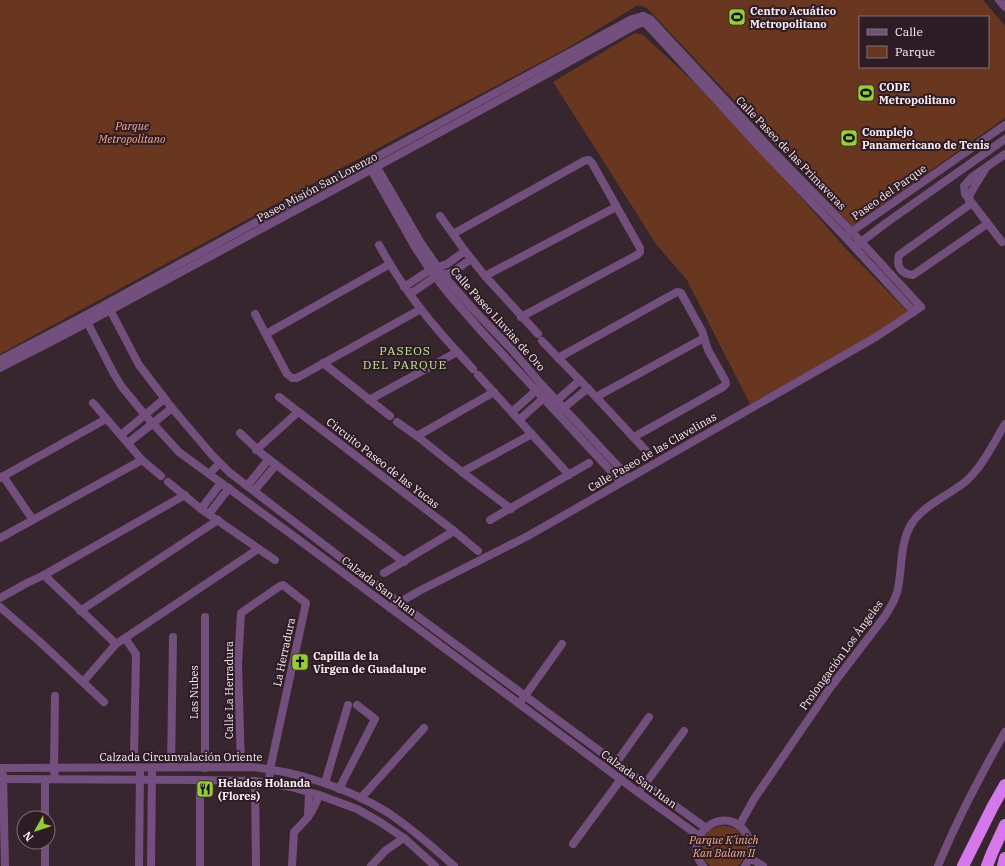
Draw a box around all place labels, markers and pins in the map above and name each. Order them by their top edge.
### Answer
place label: Centro Acuático Metropolitano [750,4,836,31]
sports icon: Centro Acuático Metropolitano [727,7,747,27]
place label: CODE Metropolitano [879,80,956,107]
sports icon: CODE Metropolitano [856,83,876,103]
place label: Complejo Panamericano de Tenis [862,125,990,152]
sports icon: Complejo Panamericano de Tenis [839,128,859,148]
place label: Capilla de la Virgen de Guadalupe [313,649,427,676]
church icon: Capilla de la Virgen de Guadalupe [290,652,310,672]
place label: Helados Holanda (Flores) [218,776,310,803]
restaurant icon: Helados Holanda (Flores) [195,779,215,799]

